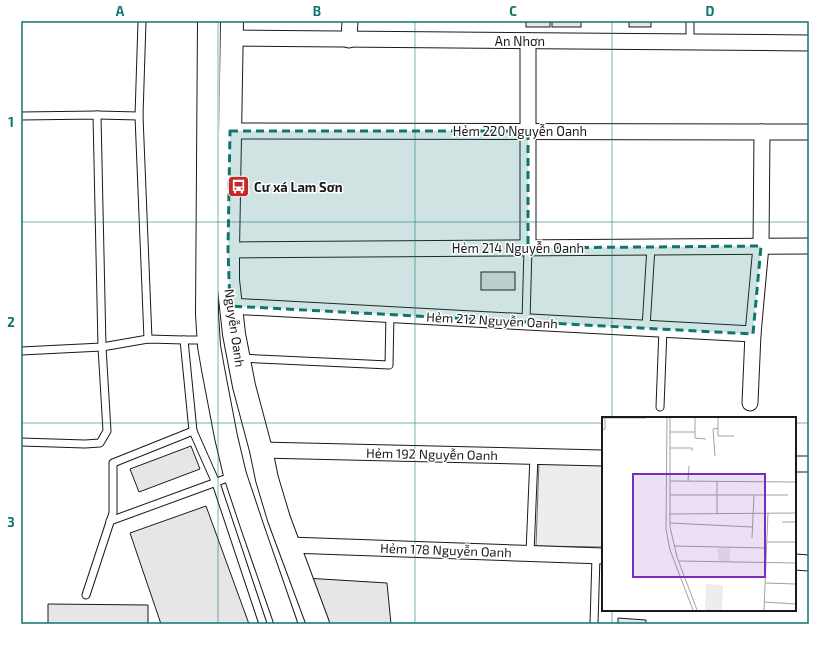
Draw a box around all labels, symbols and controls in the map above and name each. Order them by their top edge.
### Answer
text: A [116,3,125,19]
text: B [313,3,321,19]
text: C [509,3,517,19]
text: D [706,3,715,19]
street label: An Nhơn [495,33,545,49]
text: 1 [8,114,14,130]
street label: Hẻm 220 Nguyễn Oanh [453,123,587,139]
bus stop icon: Cư xá Lam Sơn [225,174,251,200]
place label: Cư xá Lam Sơn [254,179,343,195]
street label: Hẻm 214 Nguyễn Oanh [452,240,584,256]
street label: Nguyễn Oanh [222,288,248,368]
street label: Hẻm 212 Nguyễn Oanh [426,309,558,331]
text: 2 [7,314,15,330]
inset map [602,417,796,611]
street label: Hẻm 192 Nguyễn Oanh [366,445,498,463]
text: 3 [7,514,15,530]
street label: Hẻm 178 Nguyễn Oanh [380,540,512,560]

